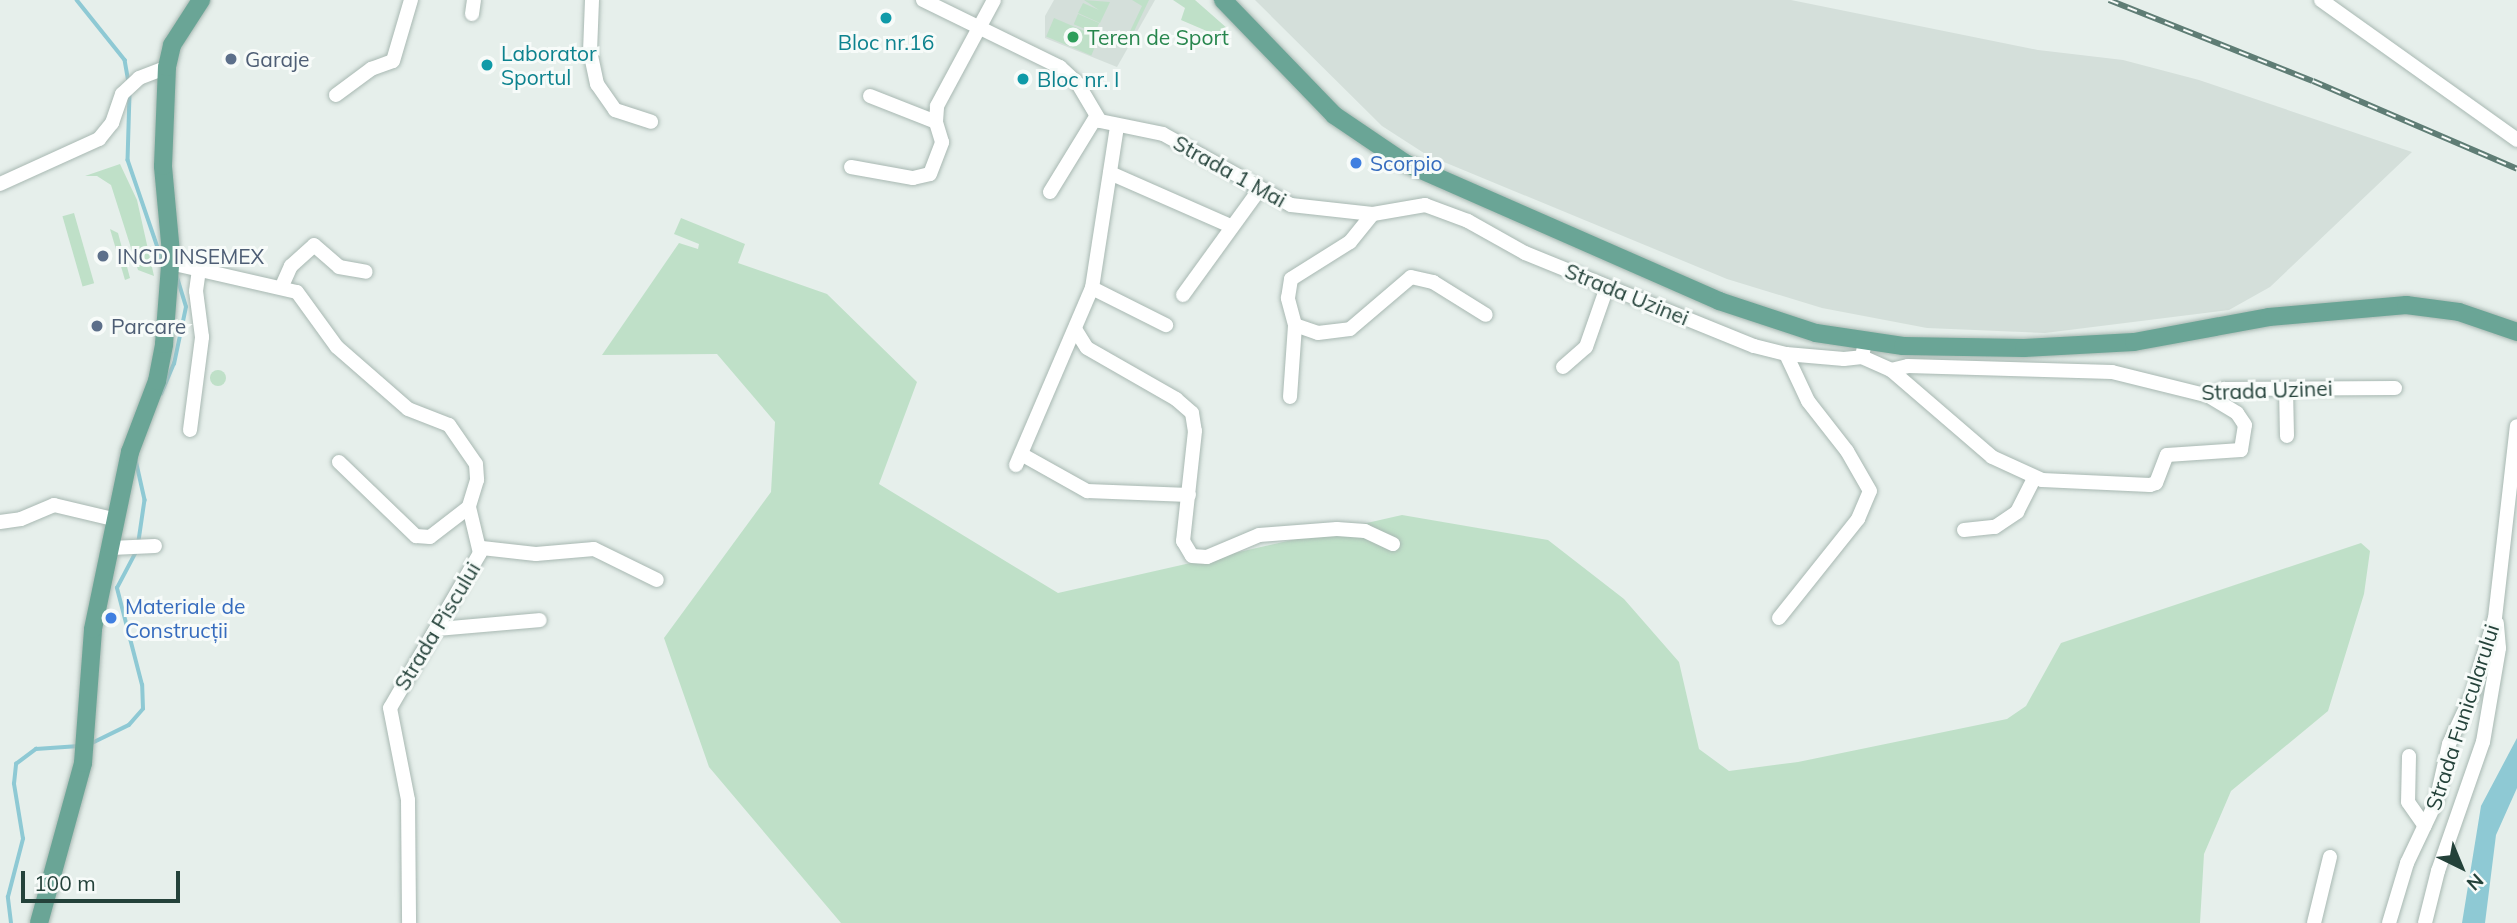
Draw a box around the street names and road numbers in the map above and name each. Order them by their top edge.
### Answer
street label: Strada 1 Mai [1169,130,1291,212]
street label: Strada Uzinei [1561,258,1693,330]
street label: Strada Uzinei [2201,375,2333,405]
street label: Strada Piscului [389,557,485,695]
street label: Strada Funicularului [2420,621,2504,813]

